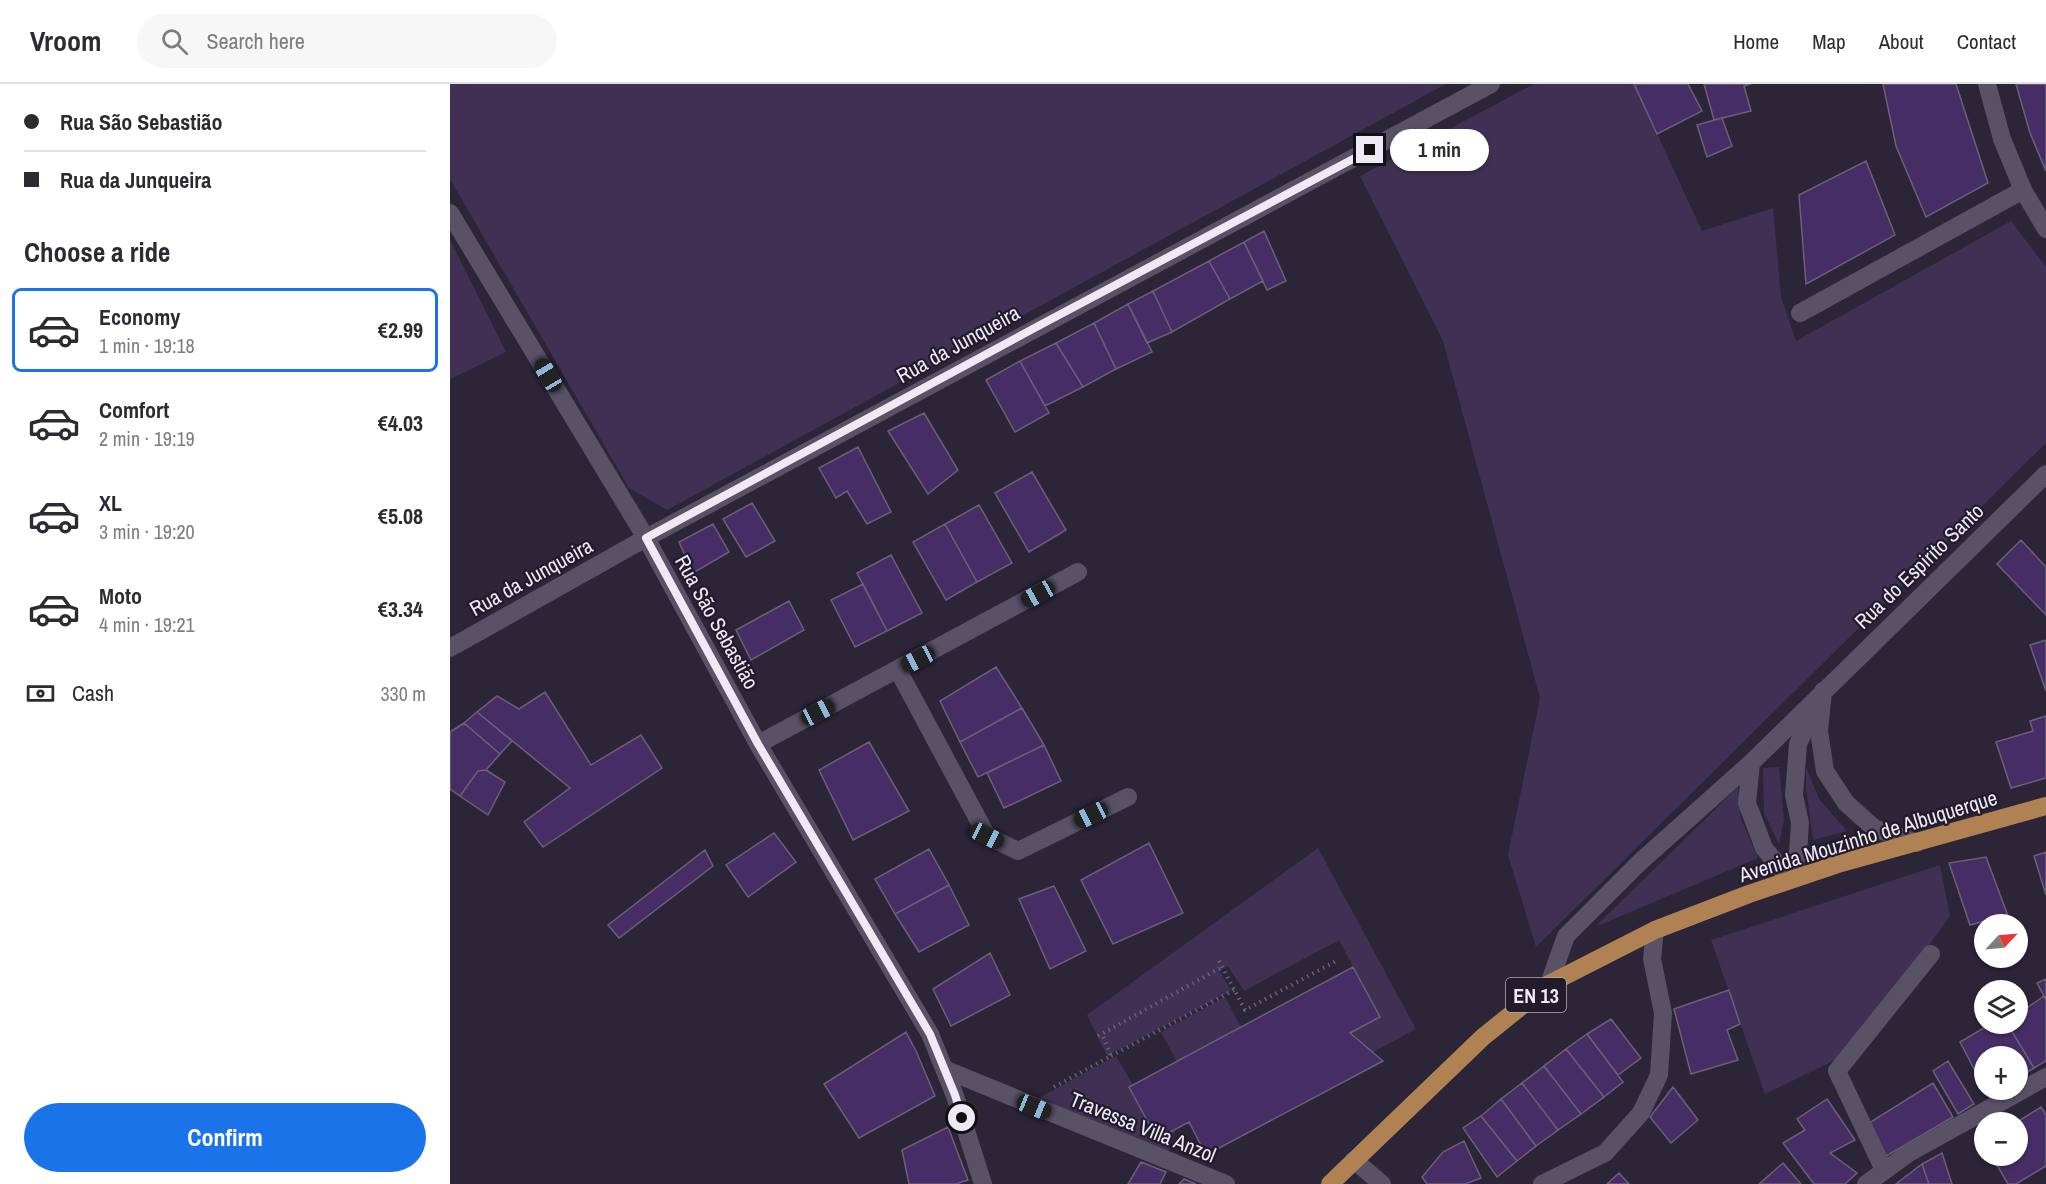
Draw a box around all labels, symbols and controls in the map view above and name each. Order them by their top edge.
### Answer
search box [137,14,557,68]
text: Vroom [30,22,101,60]
icon: search [158,25,191,58]
text: Search here [206,26,305,56]
text: Home [1733,27,1779,56]
text: Map [1812,27,1846,56]
text: About [1879,27,1924,56]
text: Contact [1957,27,2016,56]
text: Rua São Sebastião [60,107,222,137]
callout: 1 min [1391,129,1490,171]
route end [1356,136,1383,163]
text: 1 min [1418,136,1461,163]
text: Rua da Junqueira [60,165,211,195]
text: Choose a ride [24,234,170,270]
street label: Rua da Junqueira [891,298,1025,390]
text: Economy [99,302,180,332]
icon: car [27,303,81,357]
text: €2.99 [378,315,423,345]
text: 1 min · 19:18 [99,332,195,359]
car [531,355,565,395]
text: Comfort [99,395,169,425]
icon: car [27,396,81,450]
text: €4.03 [378,408,423,438]
text: 2 min · 19:19 [99,425,195,452]
text: XL [99,488,122,518]
icon: car [27,489,81,543]
street label: Rua do Espirito Santo [1848,497,1990,635]
text: €5.08 [378,501,423,531]
text: 3 min · 19:20 [99,518,195,545]
street label: Rua da Junqueira [464,531,598,623]
street label: Rua São Sebastião [668,550,766,694]
car [1018,577,1058,611]
text: Moto [99,581,142,611]
icon: car [27,582,81,636]
text: €3.34 [378,594,423,624]
text: 4 min · 19:21 [99,611,195,638]
car [898,643,938,675]
icon: cash [24,677,57,710]
text: Cash [72,678,114,708]
text: 330 m [380,680,426,707]
car [798,696,838,728]
street label: Avenida Mouzinho de Albuquerque [1734,783,2001,889]
car [1071,799,1111,831]
car [967,820,1007,852]
north arrow [1974,914,2028,968]
map controls [1974,914,2028,1166]
road number: EN 13 [1506,978,1566,1012]
button: layers [1974,980,2028,1034]
button: + [1974,1046,2028,1100]
street label: Travessa Villa Anzol [1066,1085,1220,1169]
car [1014,1092,1054,1122]
button: Confirm [24,1103,426,1172]
route start [948,1104,975,1131]
button: − [1974,1112,2028,1166]

